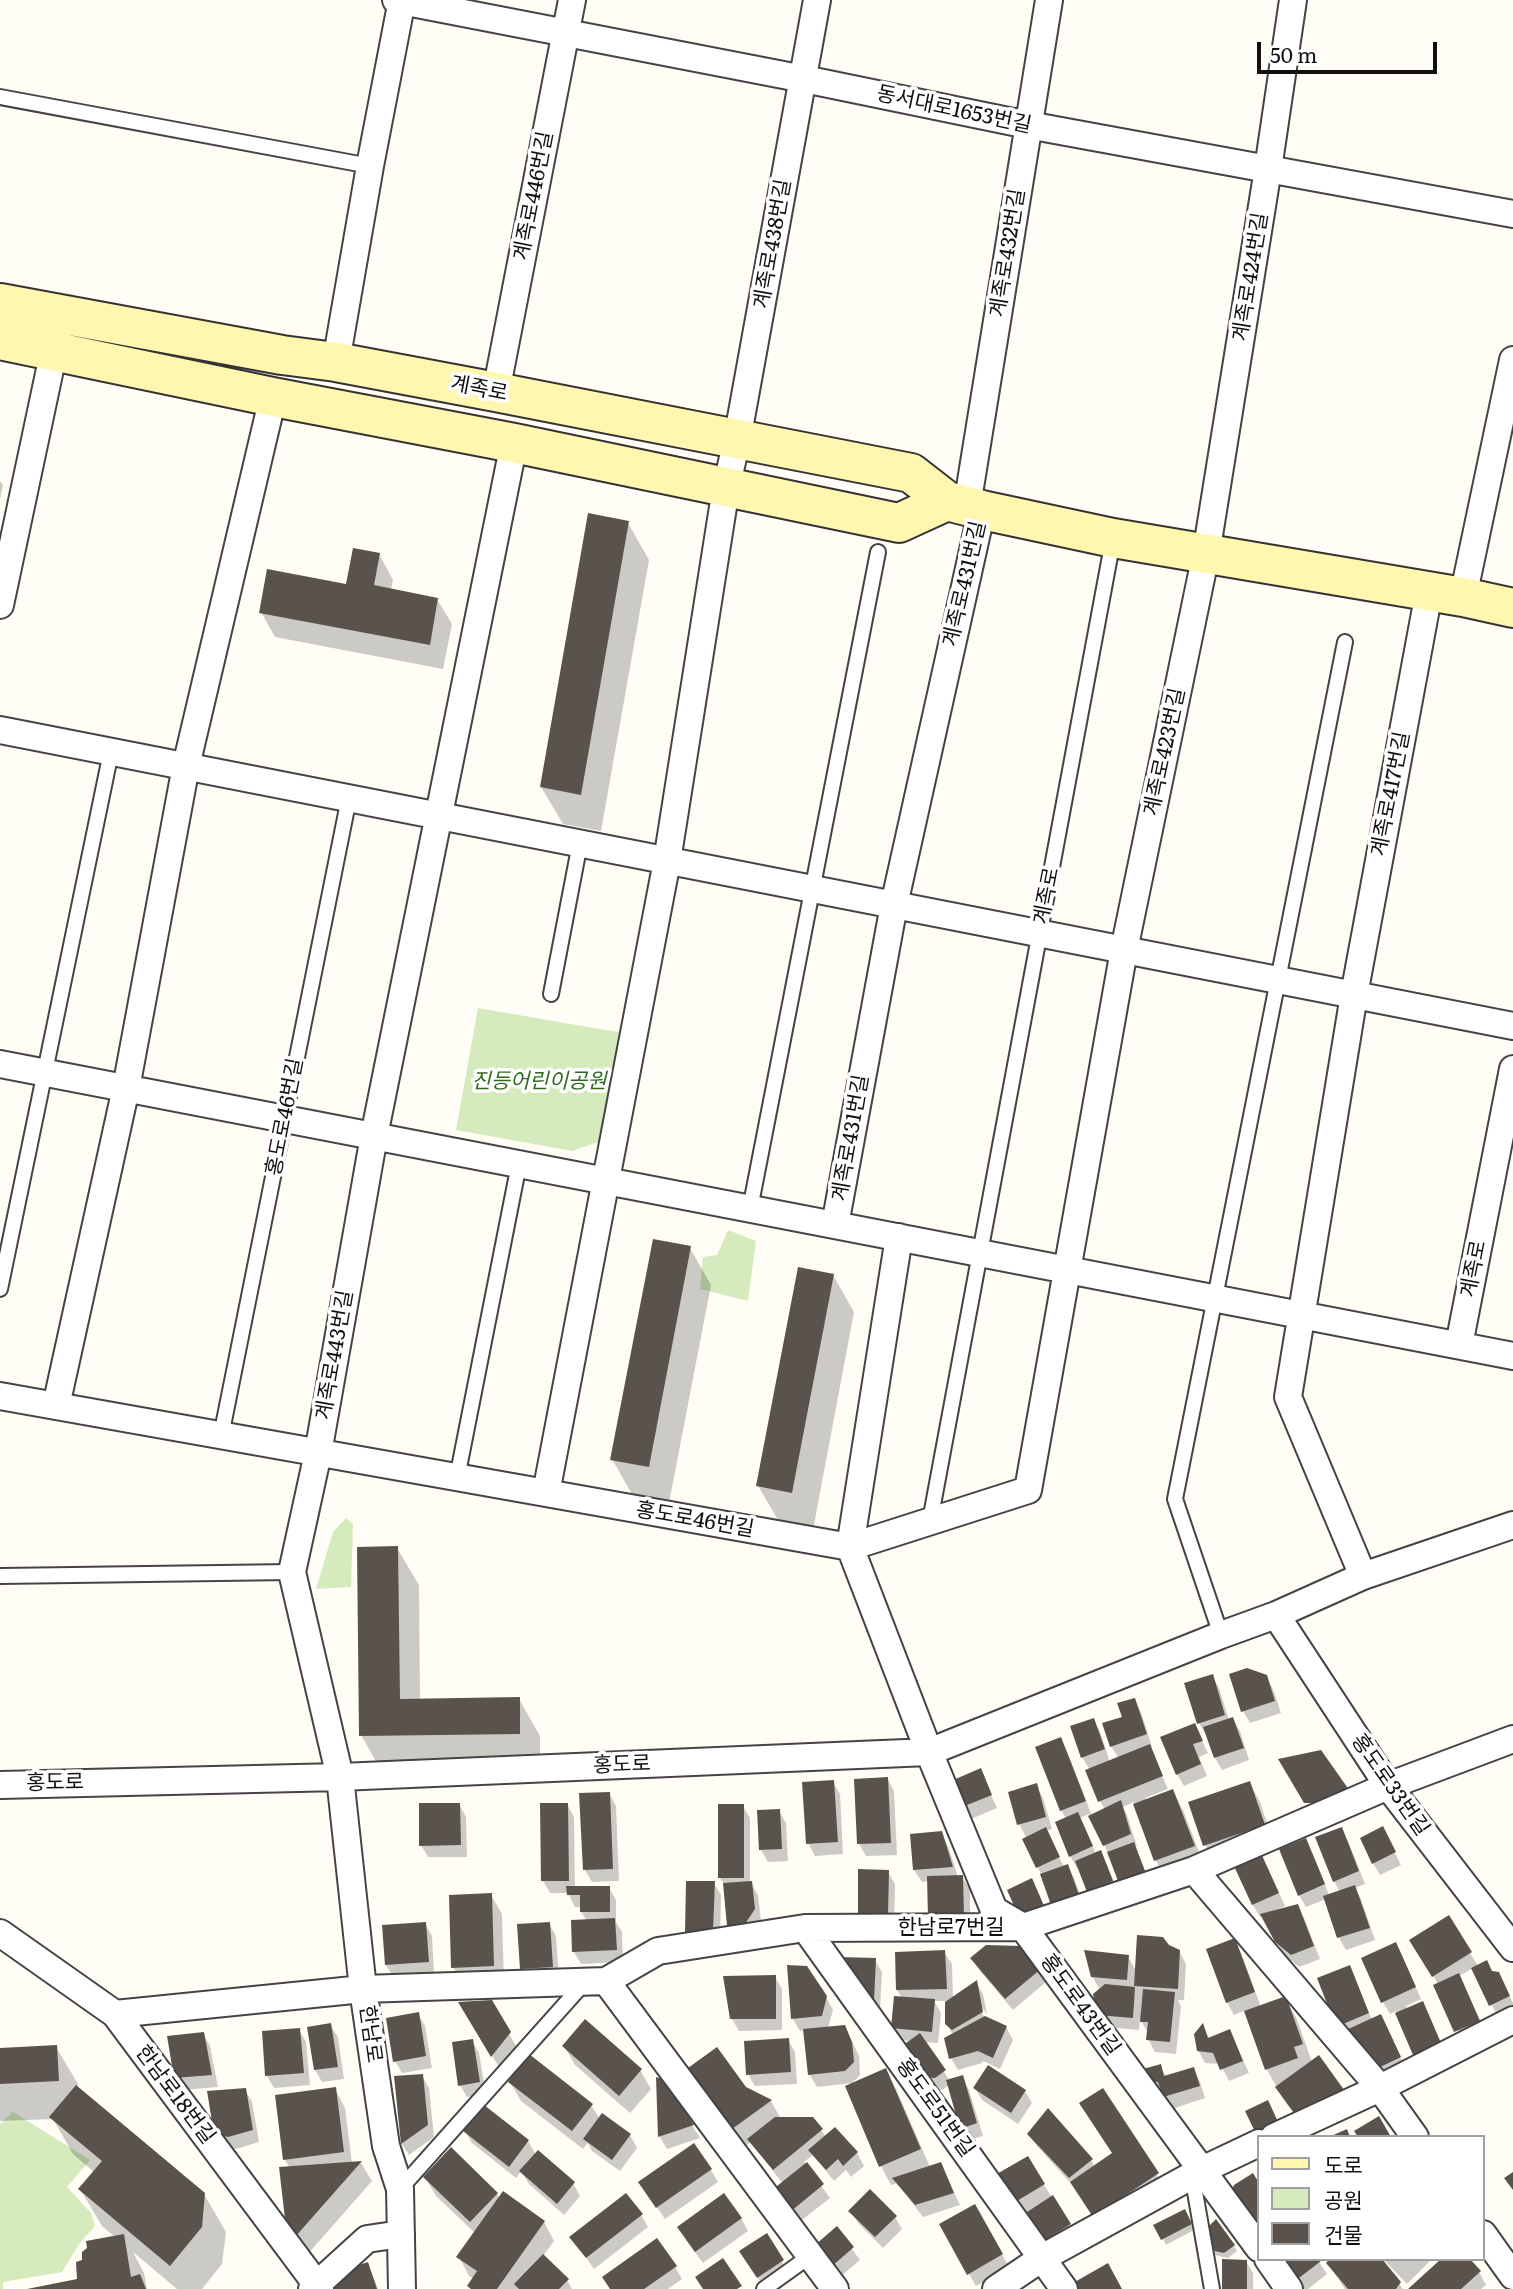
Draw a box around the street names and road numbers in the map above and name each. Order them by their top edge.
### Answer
street label: 동서대로1653번길 [874,81,1034,139]
street label: 계족로446번길 [509,129,559,263]
street label: 계족로438번길 [749,177,797,311]
street label: 계족로432번길 [985,187,1031,319]
street label: 계족로424번길 [1228,211,1274,343]
street label: 계족로 [448,371,510,407]
street label: 계족로431번길 [938,519,992,649]
street label: 계족로423번길 [1139,686,1191,818]
street label: 계족로417번길 [1367,729,1415,859]
street label: 계족로 [1029,865,1065,927]
street label: 홍도로46번길 [261,1056,309,1178]
street label: 계족로431번길 [827,1073,875,1203]
street label: 계족로 [1456,1238,1492,1300]
street label: 계족로443번길 [311,1288,359,1422]
street label: 홍도로46번길 [634,1497,756,1543]
street label: 홍도로33번길 [1346,1729,1434,1841]
street label: 홍도로 [593,1751,651,1779]
street label: 홍도로 [26,1770,84,1796]
street label: 한남로7번길 [897,1915,1005,1941]
street label: 홍도로43번길 [1035,1949,1125,2061]
street label: 한남로 [353,2004,387,2064]
street label: 한남로18번길 [130,2041,220,2149]
street label: 홍도로51번길 [891,2054,979,2162]

